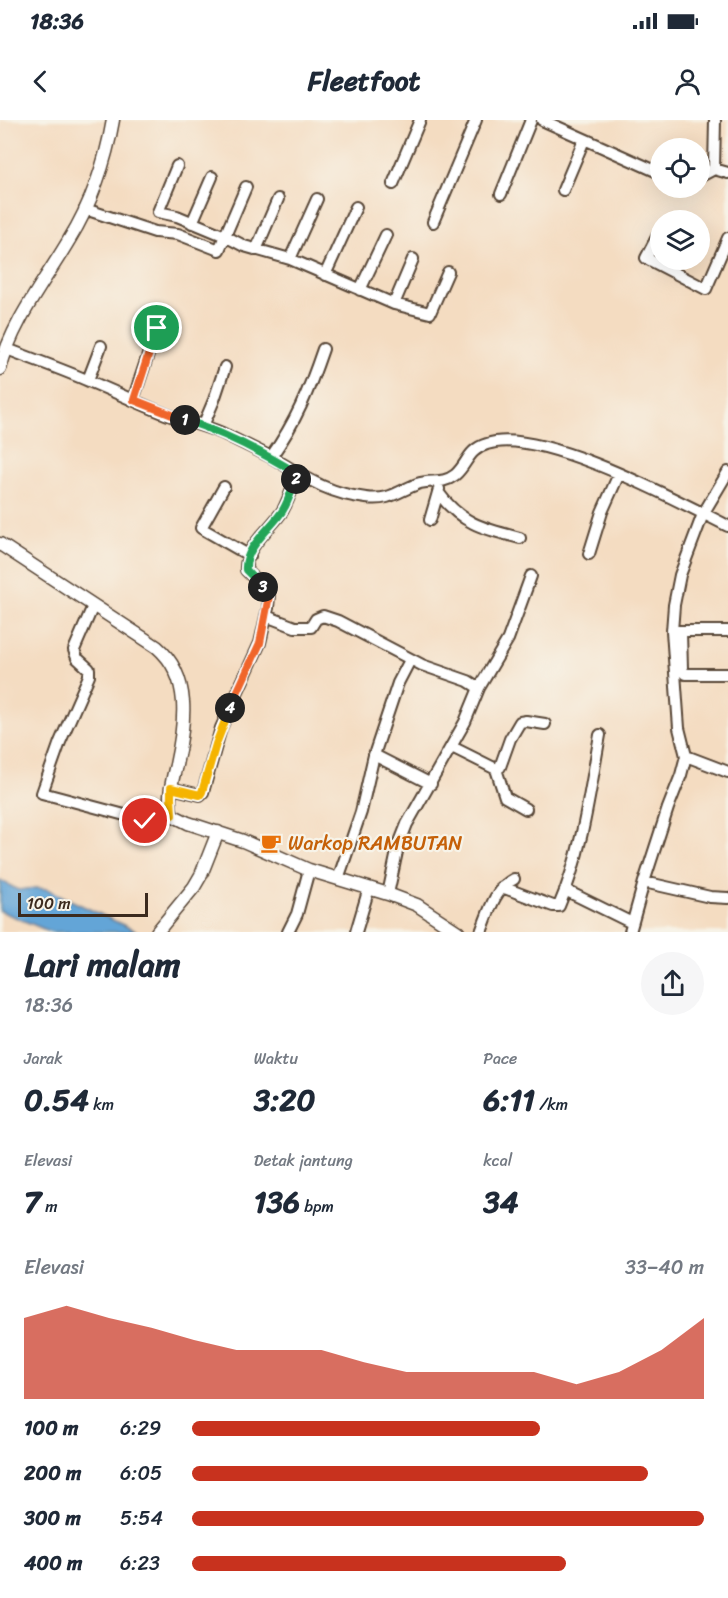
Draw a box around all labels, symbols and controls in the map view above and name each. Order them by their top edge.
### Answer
text: 18:36 [30,2,84,41]
text: Fleetfoot [308,57,420,105]
icon: back [24,65,57,98]
icon: person [671,65,704,98]
map controls [650,138,710,270]
button: locate [650,138,710,198]
button: layers [650,210,710,270]
pin [131,302,182,353]
icon: arrive [140,311,173,344]
pin: 1 [170,405,200,435]
text: 1 [182,405,188,434]
pin: 2 [281,464,311,494]
text: 2 [291,464,301,493]
pin: 3 [248,572,278,602]
text: 3 [259,572,267,601]
pin: 4 [215,693,245,723]
text: 4 [225,693,235,722]
pin [119,795,170,846]
icon: check [128,804,161,837]
place label: Warkop RAMBUTAN [288,826,462,861]
cafe icon: Warkop RAMBUTAN [259,831,283,855]
text: 100 m [27,889,71,918]
scale bar [18,890,148,917]
text: Lari malam [24,936,180,994]
button: share [641,952,704,1015]
text: 18:36 [24,988,73,1023]
text: Jarak [24,1044,63,1073]
text: Waktu [254,1044,298,1073]
text: Pace [483,1044,517,1073]
text: 0.54 [24,1073,89,1127]
text: 3:20 [254,1073,315,1127]
text: 6:11 [483,1073,535,1127]
text: km [89,1090,114,1119]
text: /km [535,1090,568,1119]
text: Elevasi [24,1146,72,1175]
text: Detak jantung [254,1146,353,1175]
text: kcal [483,1146,512,1175]
text: 7 [24,1175,41,1229]
text: 136 [254,1175,300,1229]
text: 34 [483,1175,519,1229]
text: m [41,1192,58,1221]
text: bpm [300,1192,334,1221]
text: Elevasi [24,1250,84,1285]
text: 33–40 m [625,1250,704,1285]
text: 100 m [24,1411,78,1446]
text: 6:29 [120,1411,161,1446]
text: 200 m [24,1456,81,1491]
text: 6:05 [120,1456,162,1491]
text: 300 m [24,1501,81,1536]
text: 5:54 [120,1501,163,1536]
text: 400 m [24,1546,82,1581]
text: 6:23 [120,1546,160,1581]

